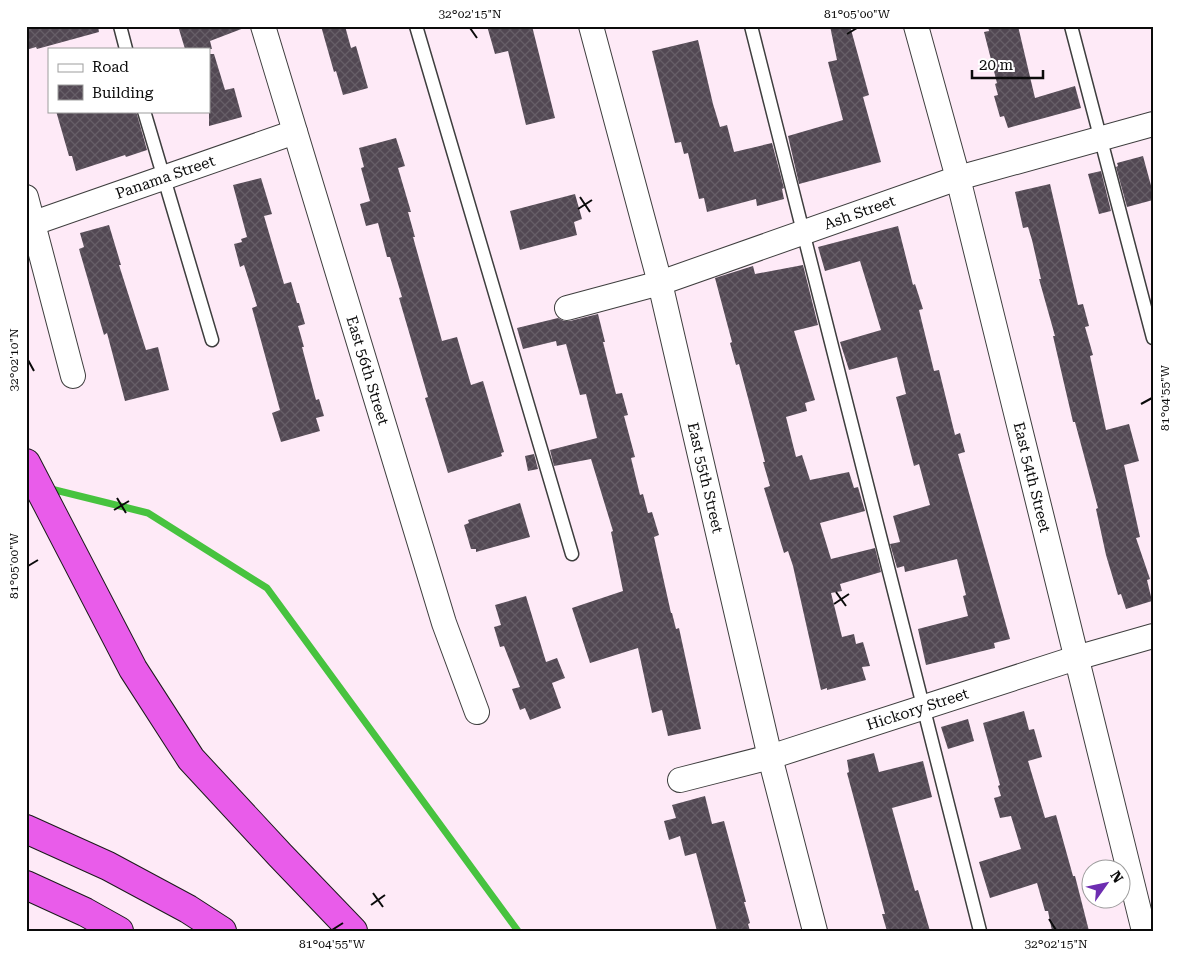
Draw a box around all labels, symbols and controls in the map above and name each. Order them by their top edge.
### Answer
text: 32°02'15"N [438,7,502,21]
text: 81°05'00"W [824,7,891,21]
legend [48,48,210,112]
scale bar [972,48,1043,80]
text: 20 m [979,56,1014,74]
text: Road [92,58,129,76]
text: Building [92,84,154,102]
street label: Panama Street [113,152,218,203]
street label: Ash Street [822,192,898,233]
street label: East 56th Street [342,314,393,428]
text: 32°02'10"N [7,328,21,392]
text: 81°04'55"W [1158,364,1172,431]
street label: East 55th Street [684,420,727,535]
street label: East 54th Street [1010,420,1054,535]
text: 81°05'00"W [7,532,21,599]
street label: Hickory Street [864,684,971,734]
north arrow [1082,860,1132,910]
text: N [1107,868,1127,886]
text: 81°04'55"W [299,937,366,951]
text: 32°02'15"N [1024,937,1088,951]

